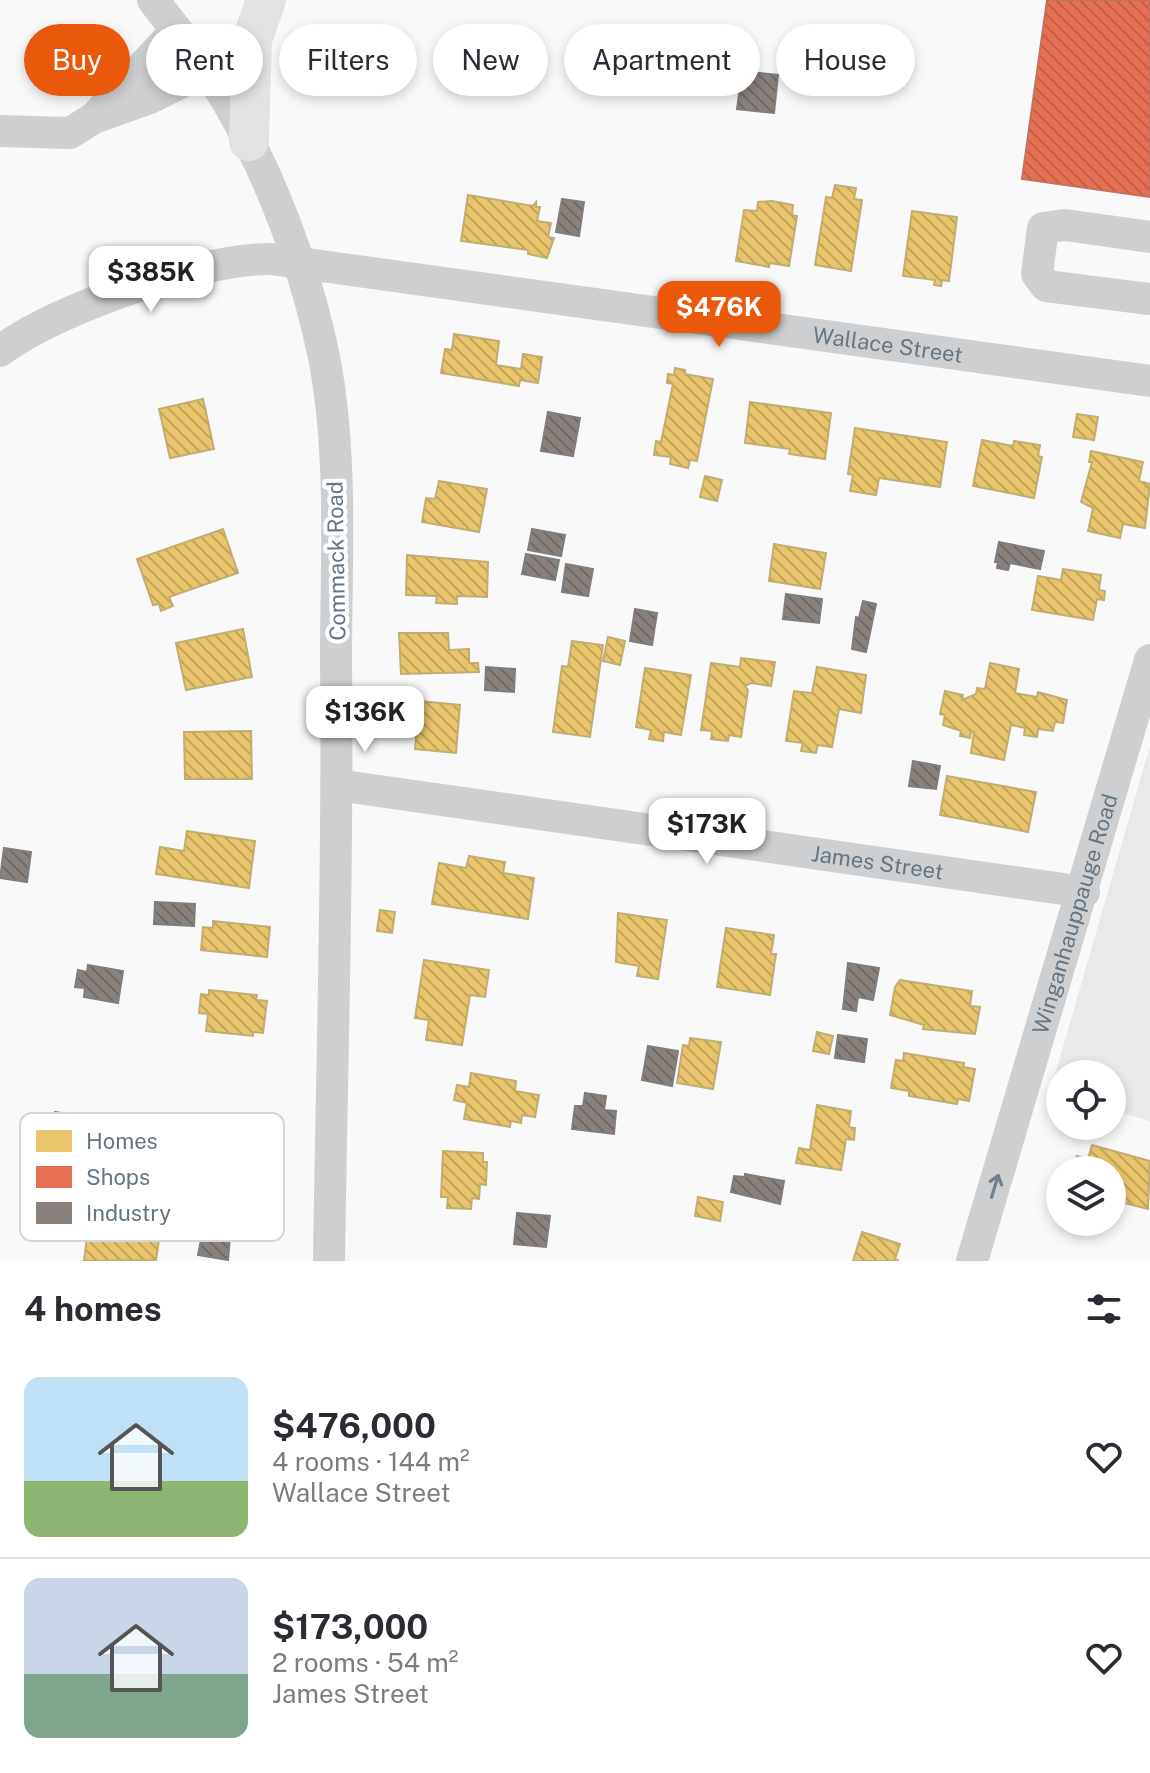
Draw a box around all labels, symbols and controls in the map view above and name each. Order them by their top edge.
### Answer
chip: Buy [24,24,130,96]
chip: Rent [146,24,263,96]
chip: Filters [279,24,417,96]
chip: New [433,24,548,96]
chip: Apartment [564,24,760,96]
chip: House [776,24,915,96]
pin: $385K [95,246,207,314]
text: $385K [107,256,195,287]
pin: $476K [663,281,775,349]
text: $476K [676,291,762,322]
street label: Wallace Street [811,321,964,368]
street label: Commack Road [322,481,350,641]
pin: $136K [309,686,421,754]
text: $136K [324,696,406,727]
street label: Winganhauppauge Road [1027,791,1123,1037]
pin: $173K [651,798,763,866]
text: $173K [667,808,747,839]
street label: James Street [810,840,945,885]
map controls [1046,1060,1126,1236]
button: locate [1046,1060,1126,1140]
legend [20,1113,284,1241]
text: Homes [86,1128,158,1154]
button: layers [1046,1156,1126,1236]
text: Shops [86,1164,150,1190]
one-way arrow [988,1174,1003,1200]
text: Industry [86,1200,171,1226]
icon: filters [1082,1287,1126,1331]
text: 4 homes [24,1289,162,1329]
text: $476,000 [272,1406,436,1446]
icon: home [88,1409,184,1505]
icon: heart [1082,1435,1126,1479]
text: 4 rooms · 144 m² [272,1446,470,1477]
text: Wallace Street [272,1477,451,1508]
text: $173,000 [272,1607,428,1647]
icon: home [88,1610,184,1706]
icon: heart [1082,1636,1126,1680]
text: 2 rooms · 54 m² [272,1647,458,1678]
text: James Street [272,1678,429,1709]

